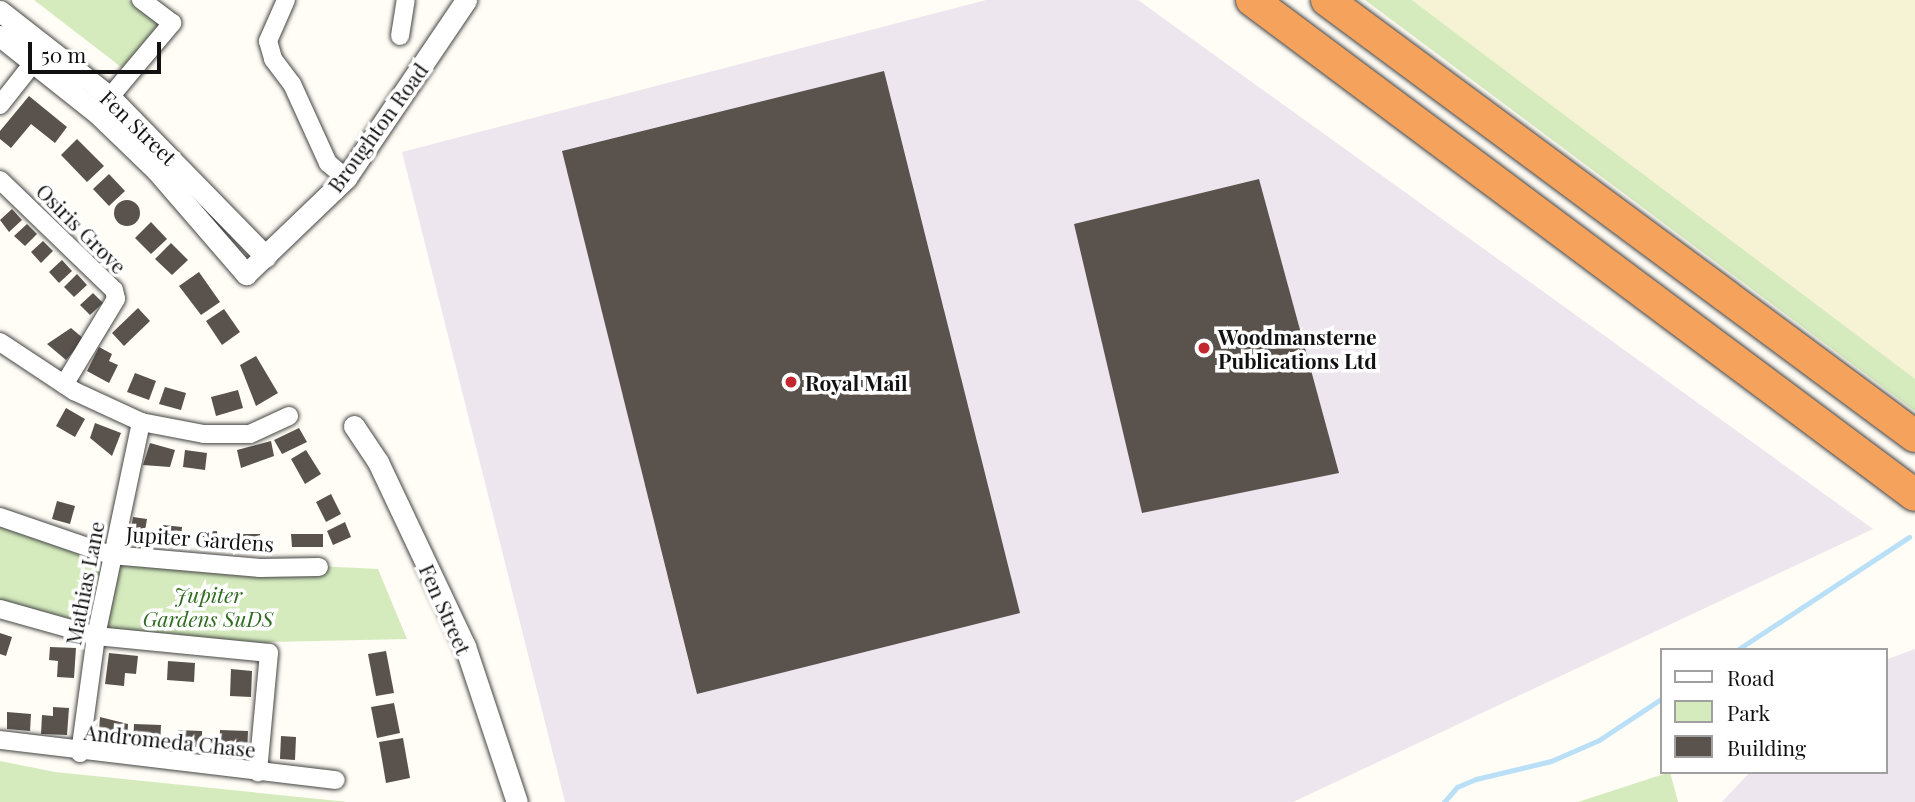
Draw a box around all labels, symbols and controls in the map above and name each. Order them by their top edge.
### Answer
scale bar [32,28,164,72]
text: 50 m [41,40,86,68]
street label: Broughton Road [322,57,432,197]
street label: Fen Street [96,85,182,169]
street label: Osiris Grove [32,178,132,278]
place label: Woodmansterne Publications Ltd [1218,323,1377,373]
marker: Woodmansterne Publications Ltd [1196,340,1212,356]
place label: Royal Mail [805,369,907,395]
marker: Royal Mail [783,374,799,390]
street label: Mathias Lane [60,519,108,647]
street label: Jupiter Gardens [125,520,275,556]
street label: Fen Street [415,560,477,658]
park label: Jupiter Gardens SuDS [143,581,273,631]
legend [1660,648,1887,774]
text: Road [1727,663,1775,691]
text: Park [1727,698,1770,726]
street label: Andromeda Chase [83,718,257,762]
text: Building [1727,733,1806,761]

